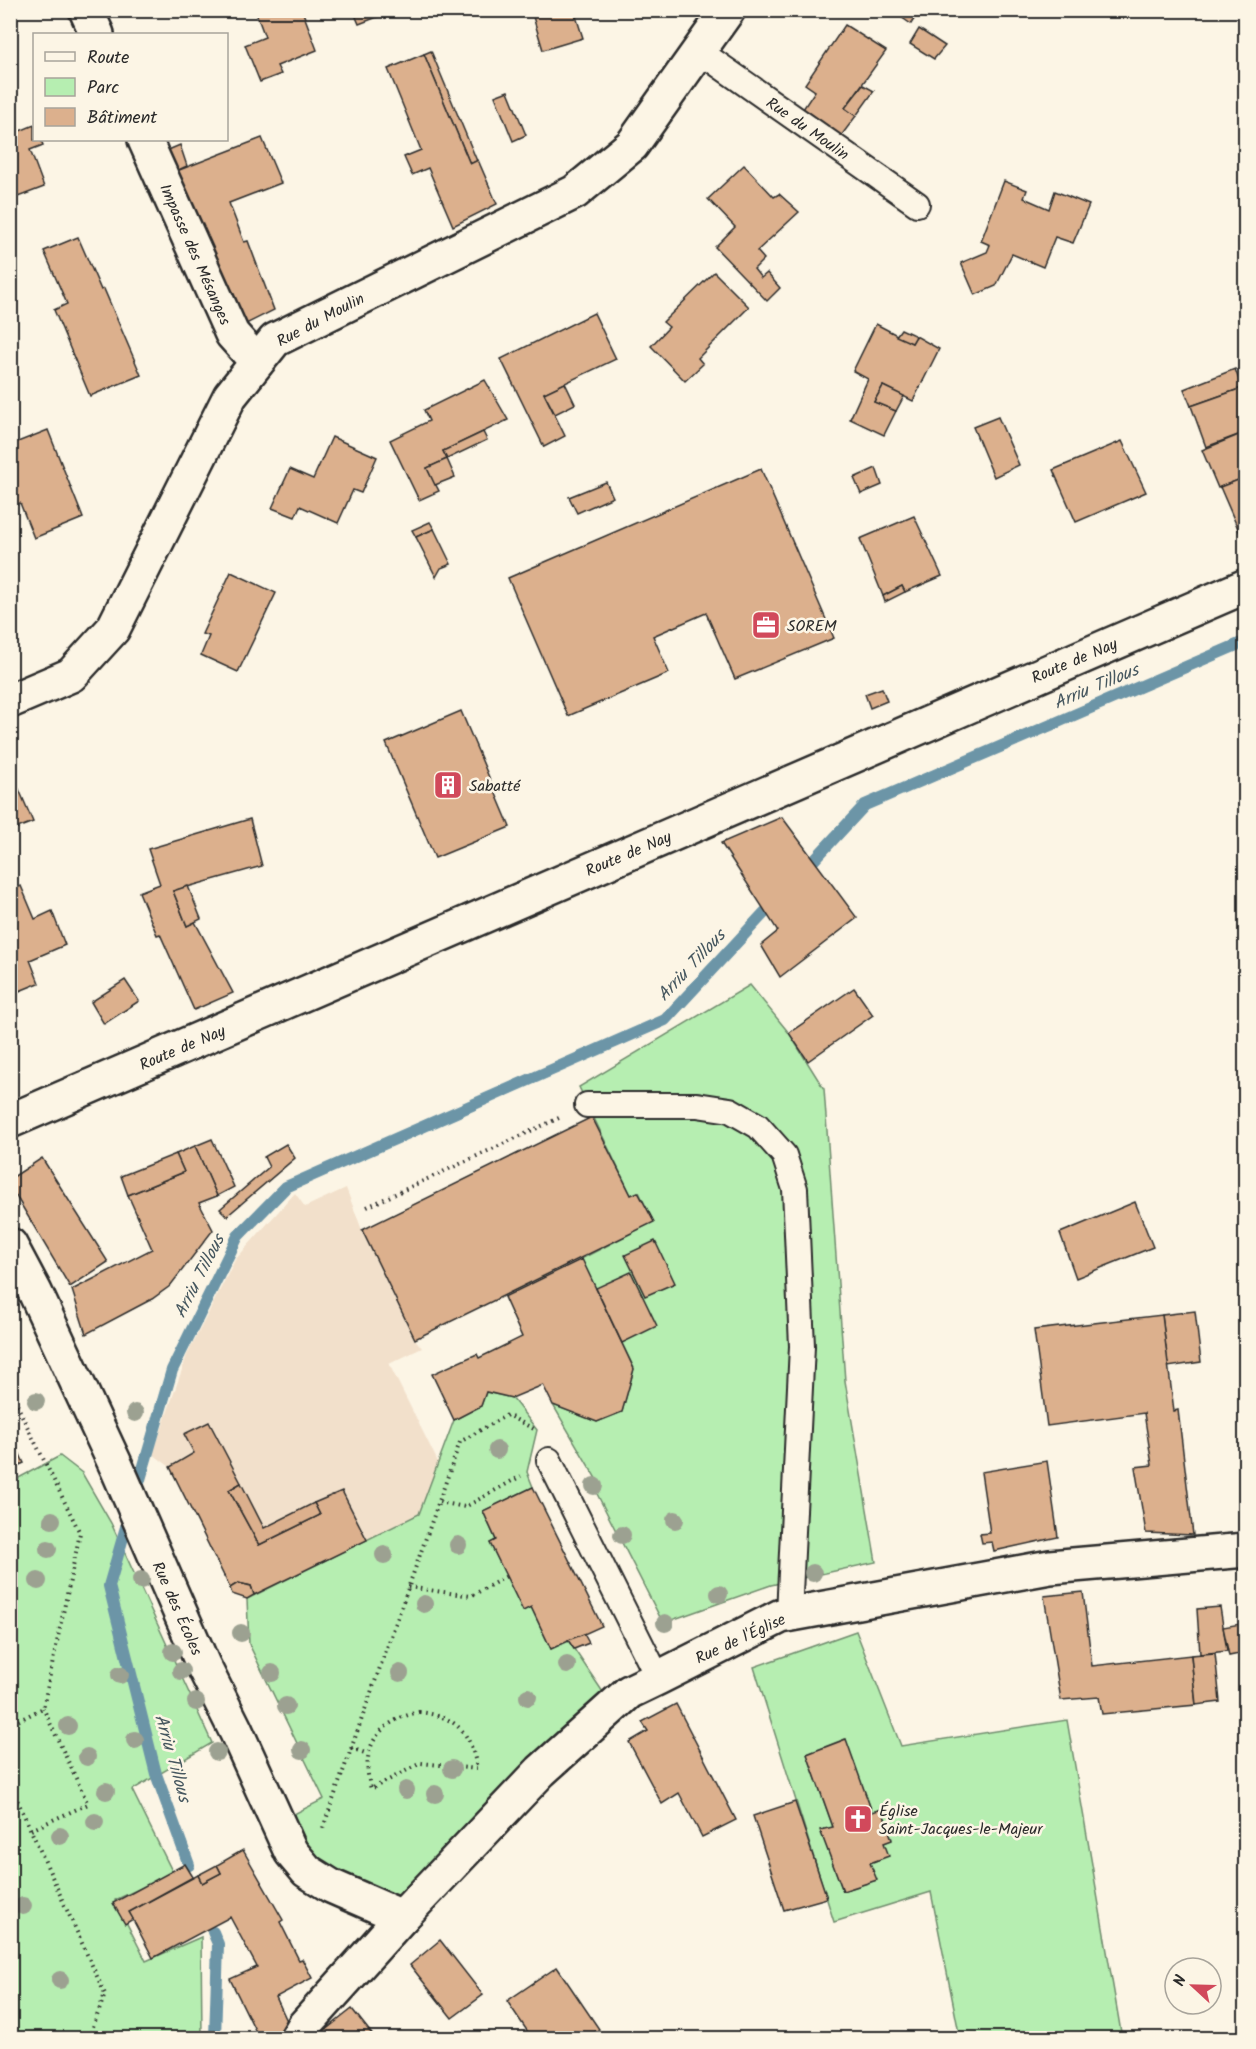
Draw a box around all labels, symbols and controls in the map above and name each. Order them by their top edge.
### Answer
legend [33,33,228,141]
text: Route [87,44,129,73]
text: Parc [87,74,119,103]
street label: Rue du Moulin [760,91,854,167]
text: Bâtiment [87,104,158,133]
street label: Impasse des Mésanges [152,180,237,330]
street label: Rue du Moulin [272,287,369,354]
office icon: SOREM [750,609,782,641]
place label: SOREM [787,614,837,639]
street label: Route de Nay [1028,632,1122,691]
water label: Arriu Tillous [1049,655,1146,718]
building icon: Sabatté [432,769,464,801]
place label: Sabatté [469,774,521,799]
street label: Route de Nay [582,825,676,884]
water label: Arriu Tillous [651,921,735,1009]
street label: Route de Nay [136,1019,230,1078]
water label: Arriu Tillous [167,1228,235,1323]
street label: Rue des Écoles [145,1558,209,1660]
street label: Rue de l'Église [691,1607,790,1671]
water label: Arriu Tillous [145,1711,199,1808]
place label: Église Saint-Jacques-le-Majeur [879,1799,1044,1842]
church icon: Église Saint-Jacques-le-Majeur [842,1803,874,1835]
north arrow [1163,1956,1223,2016]
text: N [1167,1972,1194,1990]

